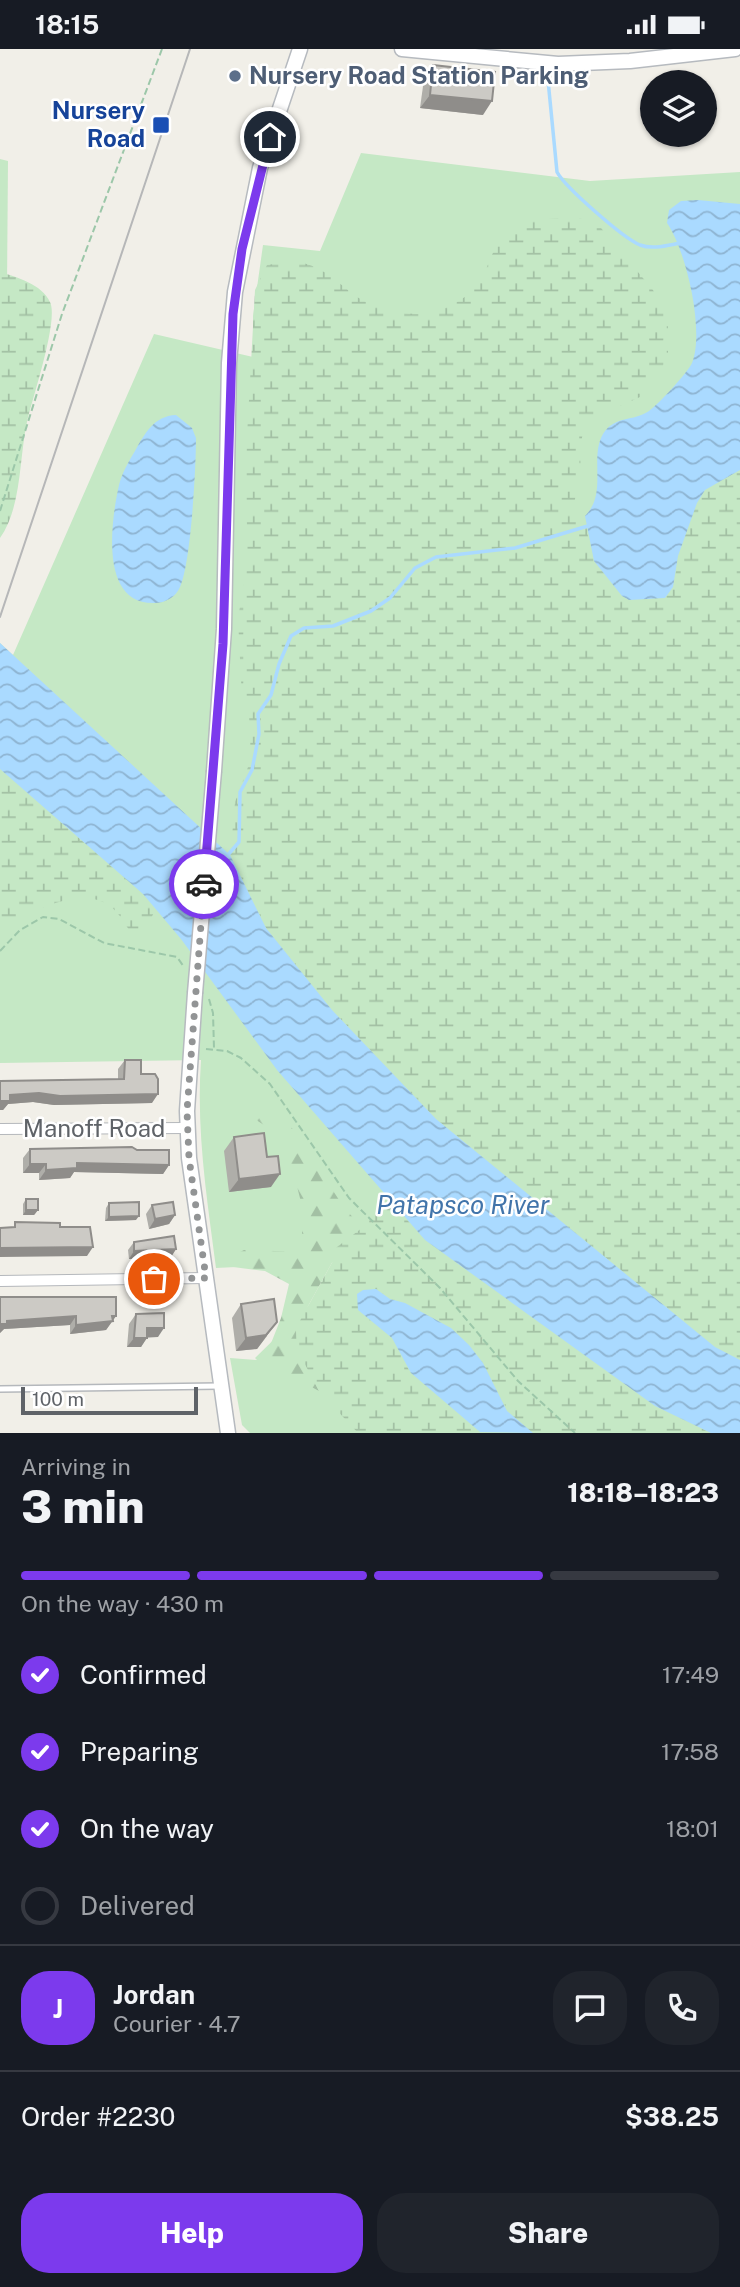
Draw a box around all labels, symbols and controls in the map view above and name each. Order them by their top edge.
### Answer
text: 18:15 [35,9,99,40]
place label: Nursery Road Station Parking [249,61,589,89]
marker: Nursery Road Station Parking [227,68,243,84]
map controls [640,70,717,147]
button: layers [640,70,717,147]
place label: Nursery Road [52,96,145,152]
pin [240,107,300,167]
marker: Nursery Road [151,115,171,135]
icon: home [251,118,289,156]
courier [169,849,239,919]
icon: car [185,865,223,903]
street label: Manoff Road [23,1114,165,1142]
water label: Patapsco River [376,1189,550,1220]
pin [124,1249,184,1309]
icon: bag [135,1260,173,1298]
scale bar [21,1384,198,1416]
text: 100 m [32,1388,84,1410]
text: Arriving in [21,1453,131,1480]
text: 18:18–18:23 [567,1477,719,1508]
text: 3 min [21,1479,145,1533]
text: On the way · 430 m [21,1590,224,1617]
icon: check [21,1656,59,1694]
text: Confirmed [80,1659,207,1690]
text: 17:49 [662,1661,719,1688]
icon: check [21,1733,59,1771]
text: Preparing [80,1736,199,1767]
text: 17:58 [661,1738,719,1765]
icon: check [21,1810,59,1848]
text: On the way [80,1813,214,1844]
text: 18:01 [666,1815,719,1842]
text: Delivered [80,1890,195,1921]
button: chat [553,1971,627,2045]
button: phone [645,1971,719,2045]
text: Jordan [113,1979,195,2010]
text: J [53,1993,63,2024]
text: Courier · 4.7 [113,2010,241,2037]
text: Order #2230 [21,2101,175,2132]
text: $38.25 [625,2101,719,2132]
button: Help [21,2193,363,2273]
button: Share [377,2193,719,2273]

